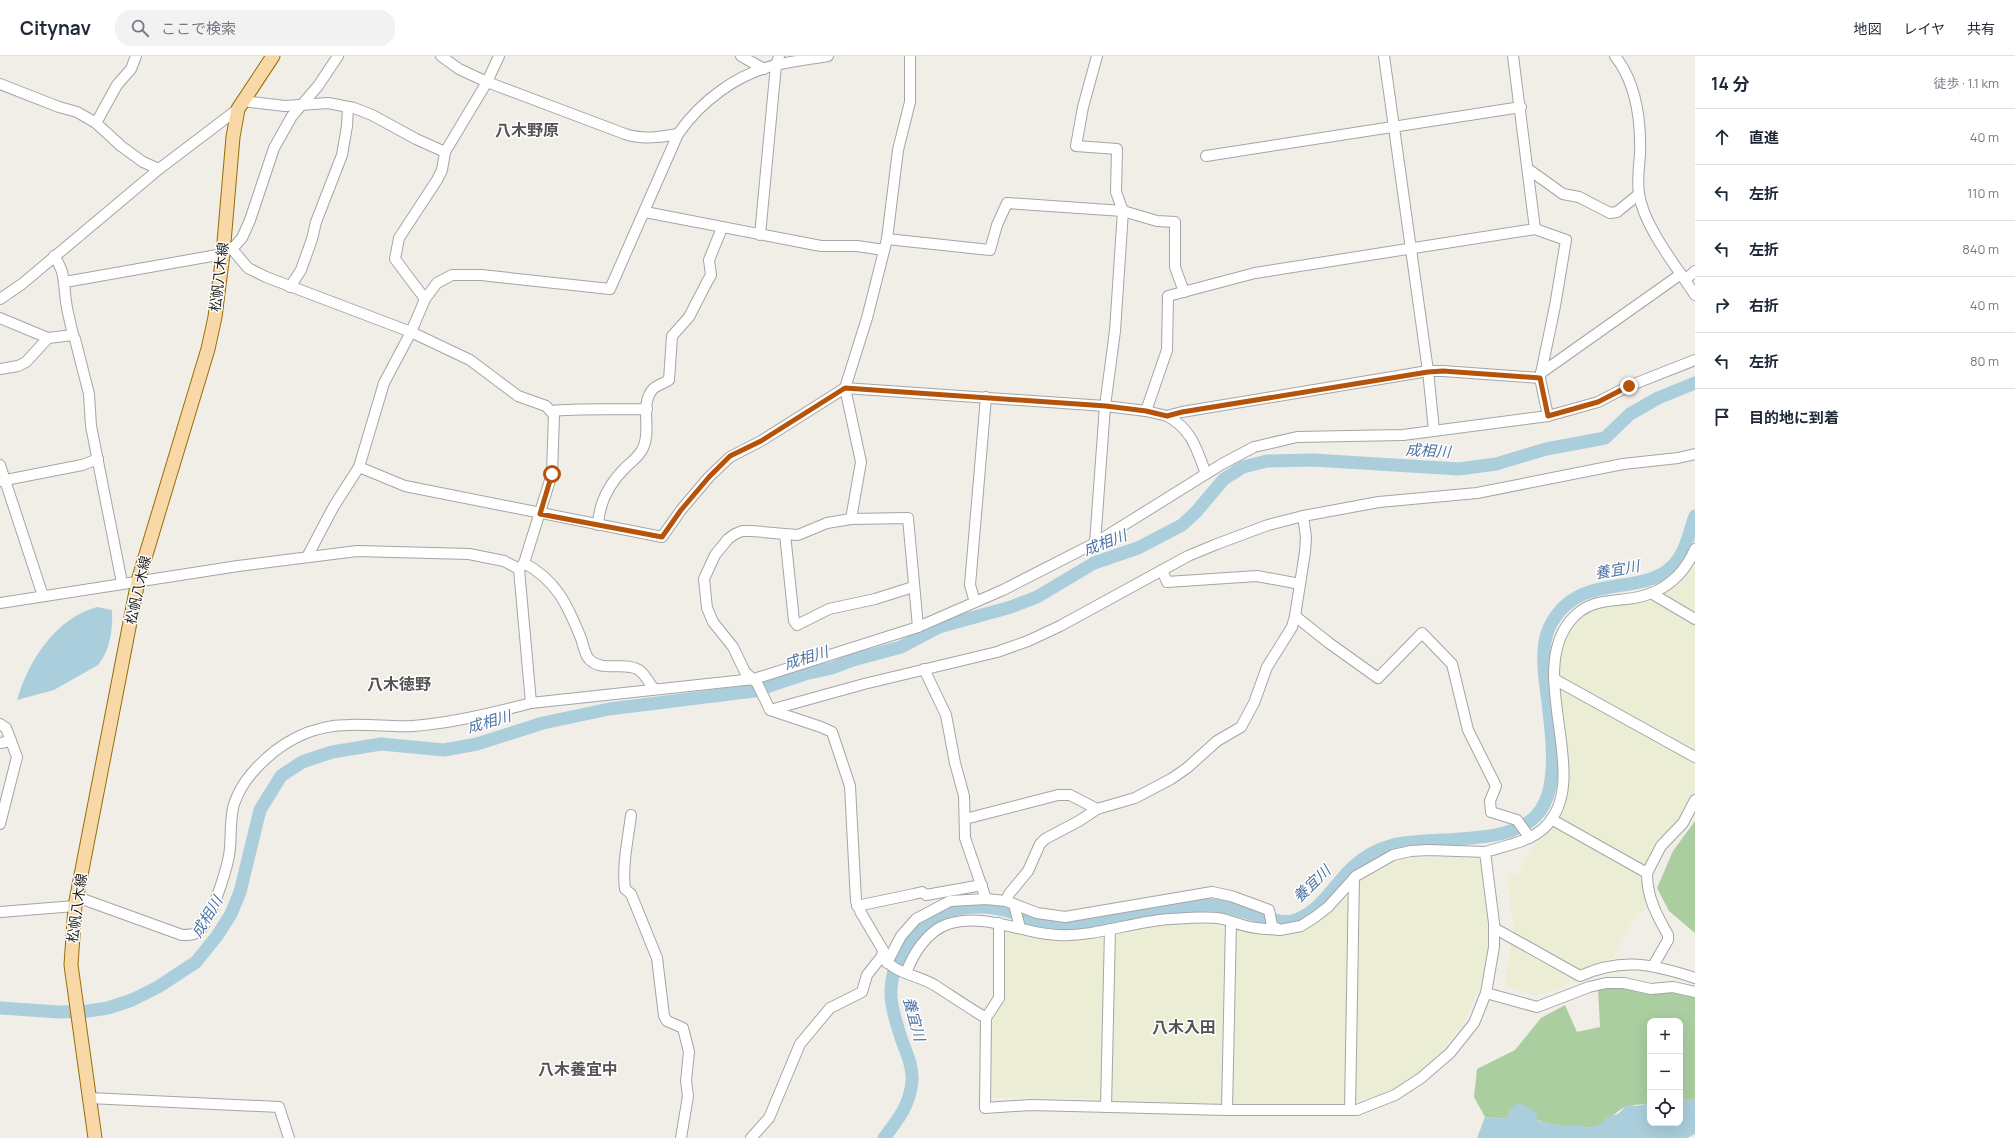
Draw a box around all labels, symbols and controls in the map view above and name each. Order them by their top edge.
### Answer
search box [115,10,395,46]
text: Citynav [20,15,91,41]
icon: search [129,17,151,39]
text: ここで検索 [161,18,236,39]
text: 地図 [1853,19,1881,38]
text: レイヤ [1903,19,1945,38]
text: 共有 [1967,19,1995,38]
text: 14 分 [1711,72,1749,95]
text: 徒歩 · 1.1 km [1933,74,1999,92]
district label: 八木野原 [495,119,559,141]
icon: ahead [1711,126,1733,148]
text: 直進 [1749,127,1779,148]
text: 40 m [1970,128,1999,146]
icon: left [1711,182,1733,204]
text: 左折 [1749,183,1779,204]
text: 110 m [1967,184,1999,202]
icon: left [1711,238,1733,260]
text: 左折 [1749,239,1779,260]
text: 840 m [1962,240,1999,258]
street label: 松帆八木線 [205,241,232,313]
icon: right [1711,294,1733,316]
text: 右折 [1749,295,1779,316]
text: 40 m [1970,296,1999,314]
icon: left [1711,350,1733,372]
text: 左折 [1749,351,1779,372]
text: 80 m [1970,352,1999,370]
route end [1620,377,1638,395]
icon: arrive [1711,406,1733,428]
text: 目的地に到着 [1749,407,1839,428]
water label: 成相川 [1405,439,1453,462]
route start [543,465,561,483]
water label: 成相川 [1080,524,1131,560]
street label: 松帆八木線 [120,554,155,626]
water label: 養宜川 [1593,555,1643,584]
water label: 成相川 [781,640,832,674]
district label: 八木徳野 [367,673,431,695]
water label: 成相川 [464,705,515,738]
water label: 養宜川 [1288,859,1337,907]
street label: 松帆八木線 [62,872,91,944]
water label: 成相川 [186,890,228,941]
water label: 養宜川 [899,994,931,1045]
district label: 八木入田 [1152,1016,1216,1038]
map controls [1647,1018,1683,1126]
button: + [1647,1018,1683,1054]
button: − [1647,1054,1683,1090]
district label: 八木養宜中 [538,1058,618,1080]
button: locate [1647,1090,1683,1126]

